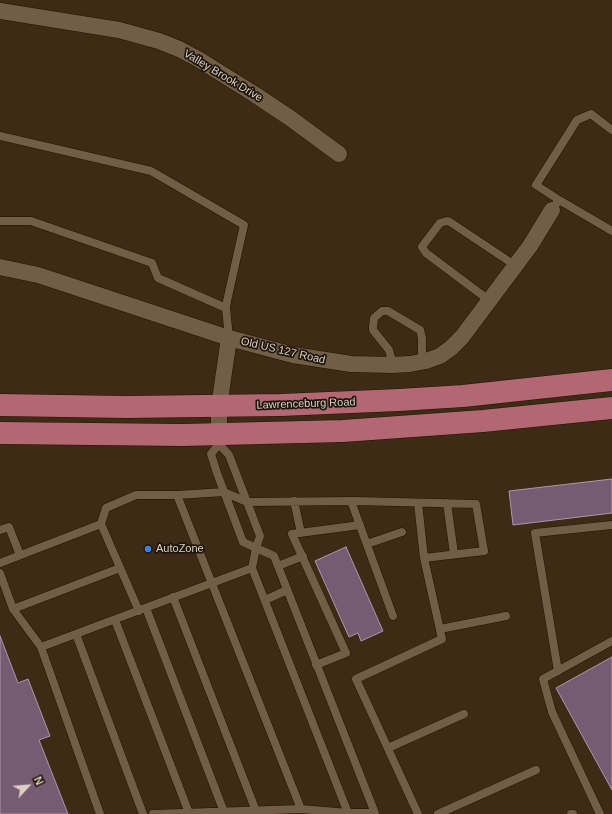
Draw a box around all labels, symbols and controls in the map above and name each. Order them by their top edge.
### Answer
street label: Valley Brook Drive [181,47,265,105]
street label: Old US 127 Road [240,335,326,367]
street label: Lawrenceburg Road [256,396,356,412]
place label: AutoZone [156,542,204,556]
marker: AutoZone [143,544,153,554]
north arrow [8,766,48,806]
text: N [32,775,46,787]

